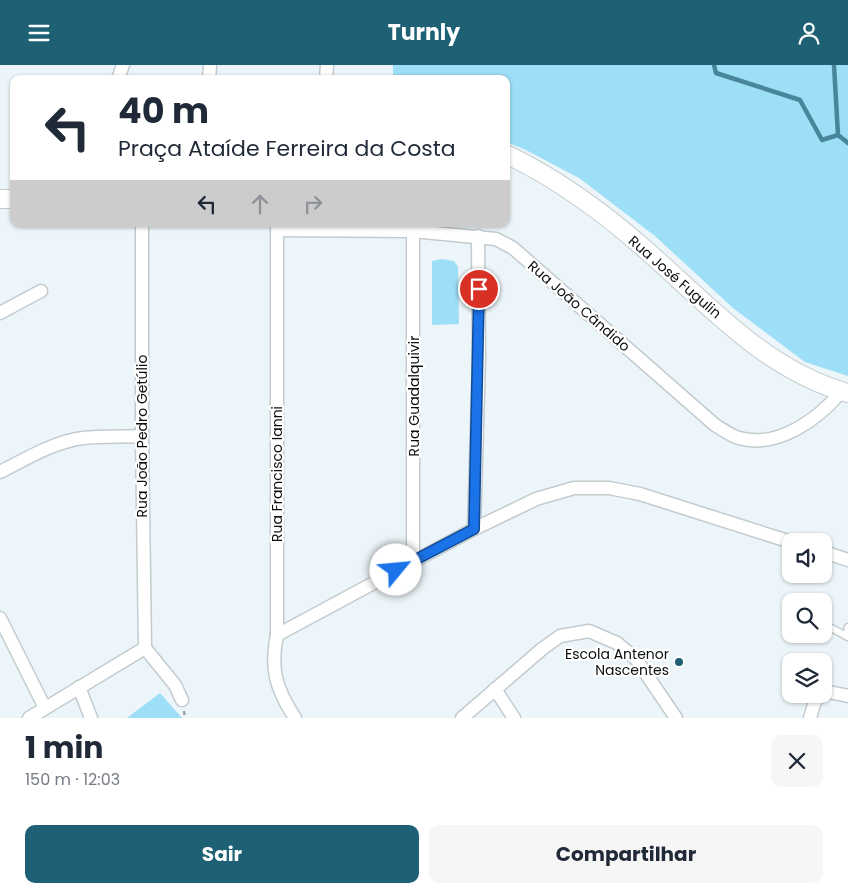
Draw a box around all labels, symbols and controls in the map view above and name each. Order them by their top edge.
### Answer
text: Turnly [388,17,460,48]
icon: menu [25,19,53,47]
icon: person [795,19,823,47]
text: 40 m [118,86,209,135]
icon: left [35,95,100,160]
text: Praça Ataíde Ferreira da Costa [118,133,456,164]
icon: left [193,190,221,218]
icon: ahead [246,190,274,218]
icon: right [299,190,327,218]
street label: Rua José Fugulin [624,231,726,323]
street label: Rua João Cândido [523,256,635,356]
pin [458,268,500,310]
icon: arrive [465,275,493,303]
street label: Rua Guadalquivir [404,336,424,456]
street label: Rua João Pedro Getúlio [132,355,152,517]
street label: Rua Francisco Ianni [267,406,287,542]
map controls [782,533,832,703]
button: sound [782,533,832,583]
position arrow [369,543,421,595]
button: search [782,593,832,643]
place label: Escola Antenor Nascentes [565,644,669,680]
button: layers [782,653,832,703]
marker: Escola Antenor Nascentes [673,656,685,668]
text: 1 min [25,726,103,769]
button: close [771,735,823,787]
text: 150 m · 12:03 [25,768,120,791]
button: Sair [25,825,419,883]
button: Compartilhar [429,825,823,883]

